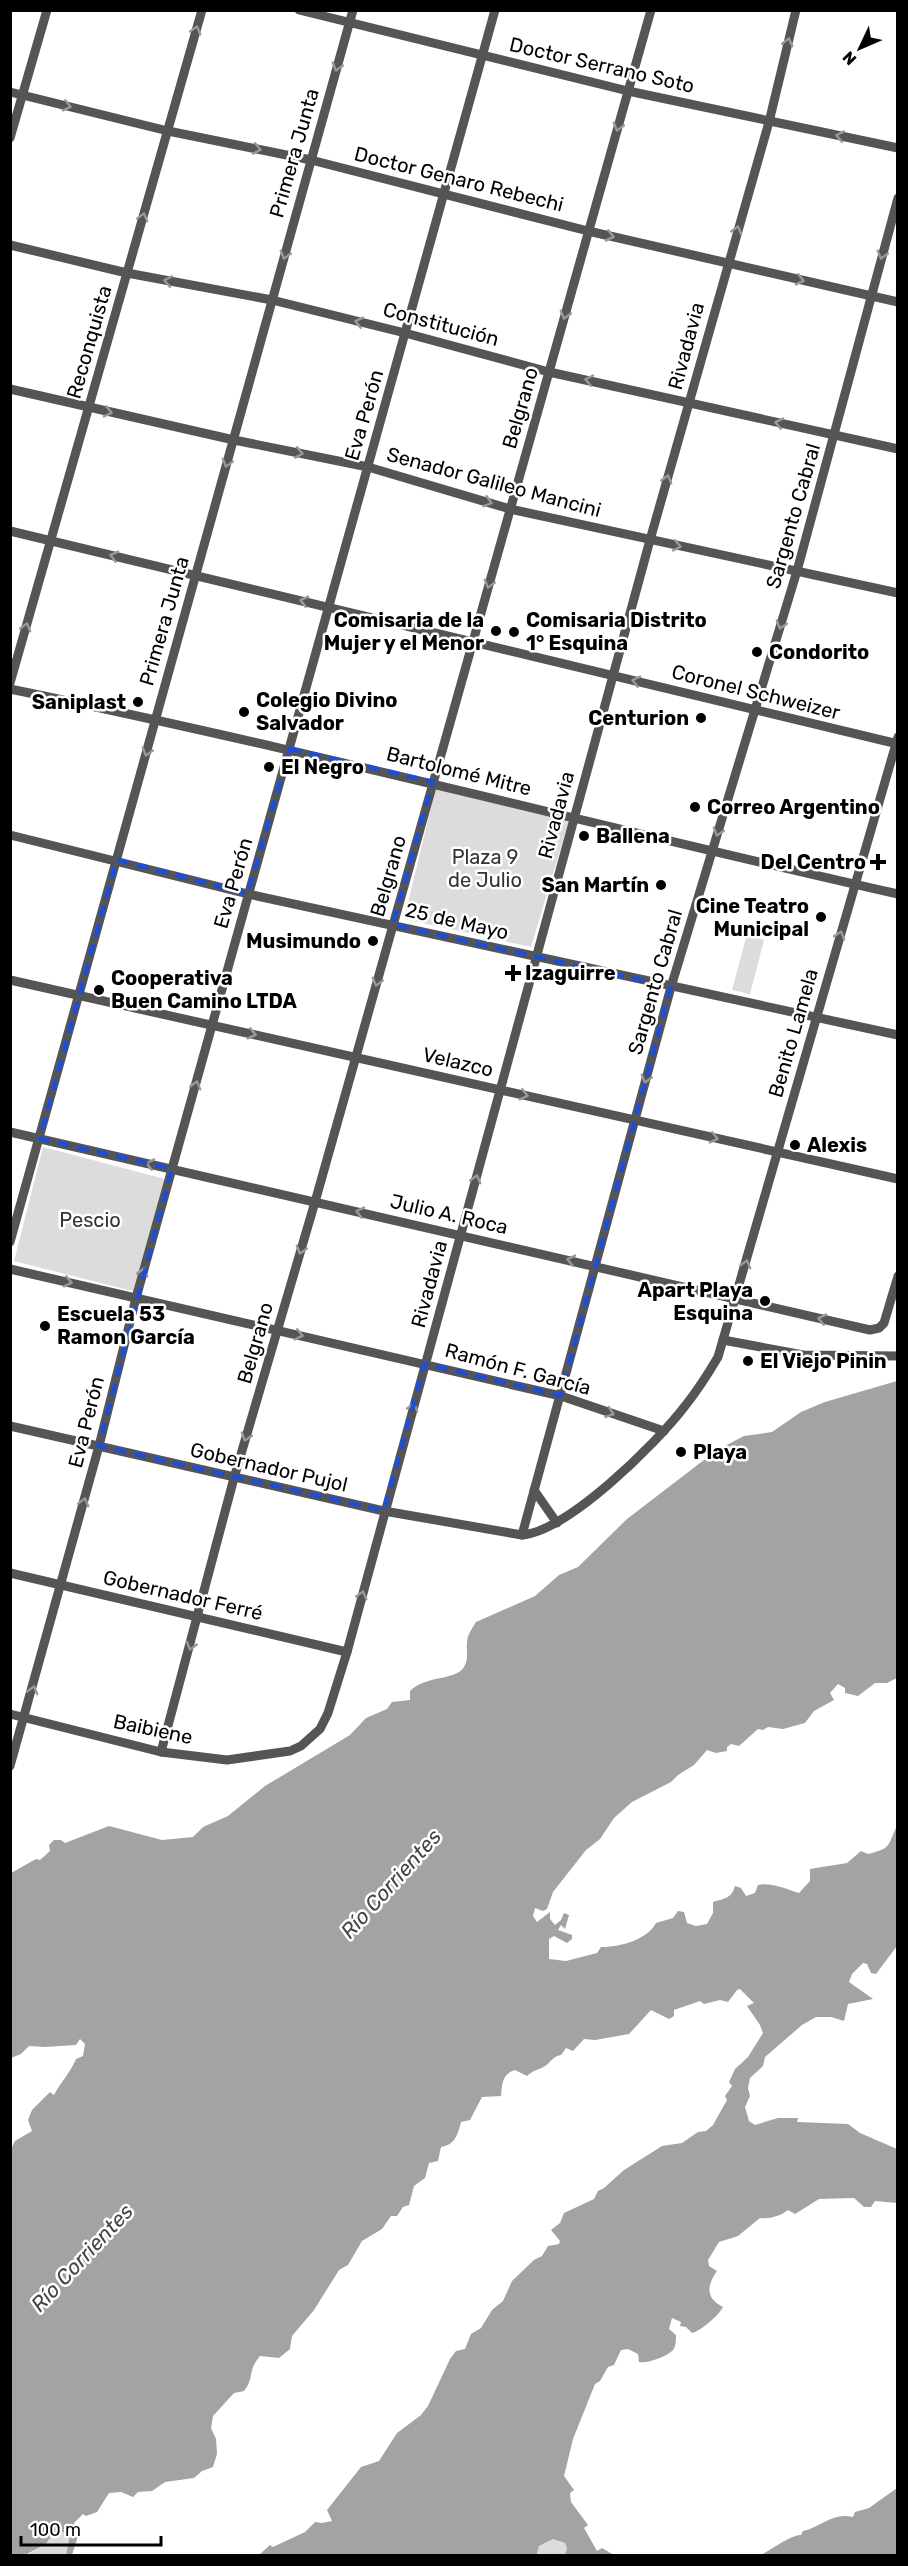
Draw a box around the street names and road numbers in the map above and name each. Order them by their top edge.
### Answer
street label: Doctor Serrano Soto [507,32,697,98]
street label: Primera Junta [264,86,324,220]
street label: Doctor Genaro Rebechi [352,141,566,217]
street label: Reconquista [61,283,117,401]
street label: Constitución [380,297,502,351]
street label: Rivadavia [663,300,709,392]
street label: Belgrano [497,365,543,451]
street label: Eva Perón [340,367,388,463]
street label: Sargento Cabral [761,441,825,591]
street label: Senador Galileo Mancini [384,442,604,522]
street label: Primera Junta [134,554,194,688]
street label: Coronel Schweizer [669,659,843,725]
street label: Bartolomé Mitre [384,741,534,801]
street label: Rivadavia [533,769,579,861]
street label: Belgrano [365,833,411,919]
street label: Eva Perón [209,835,257,931]
street label: 25 de Mayo [403,897,511,945]
street label: Sargento Cabral [623,907,687,1057]
street label: Benito Lamela [763,966,823,1100]
street label: Velazco [420,1042,496,1082]
street label: Julio A. Roca [388,1189,510,1239]
street label: Rivadavia [406,1238,452,1330]
street label: Belgrano [232,1300,278,1386]
street label: Ramón F. García [443,1338,593,1400]
street label: Eva Perón [63,1374,109,1470]
street label: Gobernador Pujol [188,1437,350,1497]
street label: Gobernador Ferré [101,1565,265,1625]
street label: Baibiene [111,1709,195,1749]

